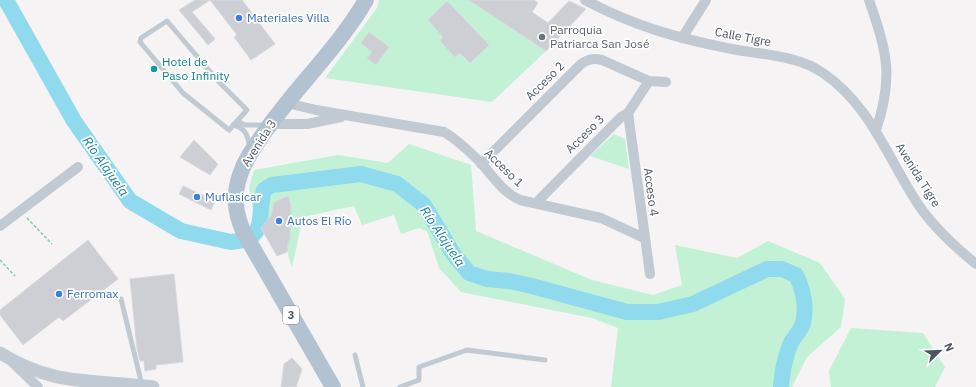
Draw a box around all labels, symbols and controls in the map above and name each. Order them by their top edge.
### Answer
place label: Materiales Villa [247,10,330,25]
marker: Materiales Villa [234,13,244,23]
place label: Parroquia Patriarca San José [550,22,650,51]
street label: Calle Tigre [714,24,773,49]
marker: Parroquia Patriarca San José [537,32,547,42]
place label: Hotel de Paso Infinity [162,54,229,83]
street label: Acceso 2 [522,58,567,103]
marker: Hotel de Paso Infinity [149,64,159,74]
street label: Acceso 3 [562,111,607,156]
street label: Avenida 3 [238,116,279,169]
water label: Río Alajuela [79,133,132,199]
street label: Avenida Tigre [893,140,944,210]
street label: Acceso 1 [482,145,527,190]
street label: Acceso 4 [641,167,662,217]
place label: Muflasicar [205,189,261,204]
marker: Muflasicar [192,192,202,202]
water label: Río Alajuela [416,203,469,270]
place label: Autos El Río [287,213,352,228]
marker: Autos El Río [274,216,284,226]
place label: Ferromax [67,286,118,301]
marker: Ferromax [54,289,64,299]
road number: 3 [283,306,299,324]
north arrow [920,331,960,371]
text: N [941,341,957,354]

